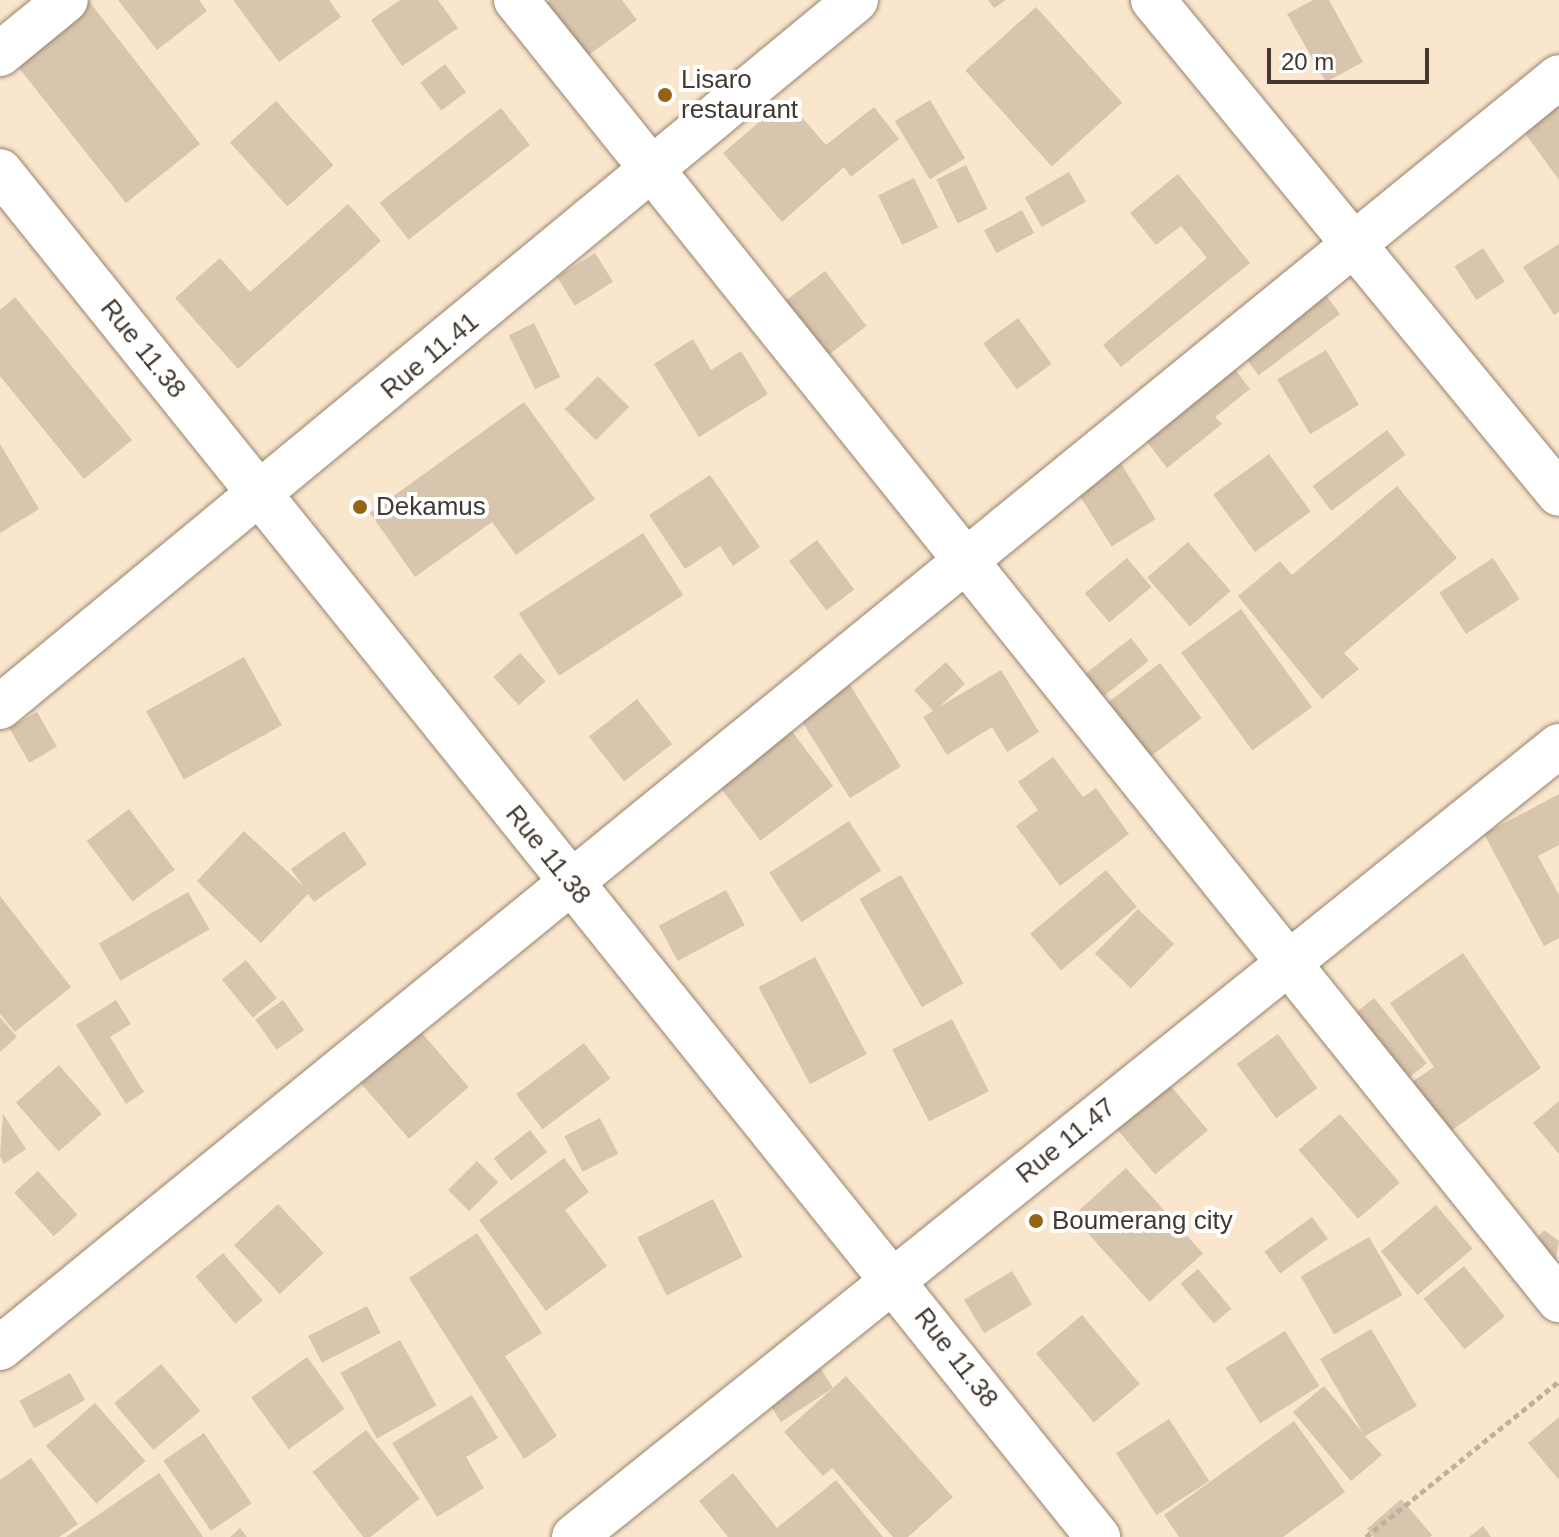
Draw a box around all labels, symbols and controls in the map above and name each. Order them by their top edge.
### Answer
scale bar [1271,32,1433,82]
text: 20 m [1281,48,1334,75]
place label: Lisaro restaurant [681,64,798,126]
marker: Lisaro restaurant [656,86,674,104]
street label: Rue 11.38 [94,293,192,405]
street label: Rue 11.41 [375,306,485,406]
place label: Dekamus [376,491,486,523]
marker: Dekamus [351,498,369,516]
street label: Rue 11.38 [499,799,597,911]
street label: Rue 11.47 [1010,1092,1122,1190]
place label: Boumerang city [1052,1205,1233,1237]
marker: Boumerang city [1027,1212,1045,1230]
street label: Rue 11.38 [907,1302,1005,1414]

